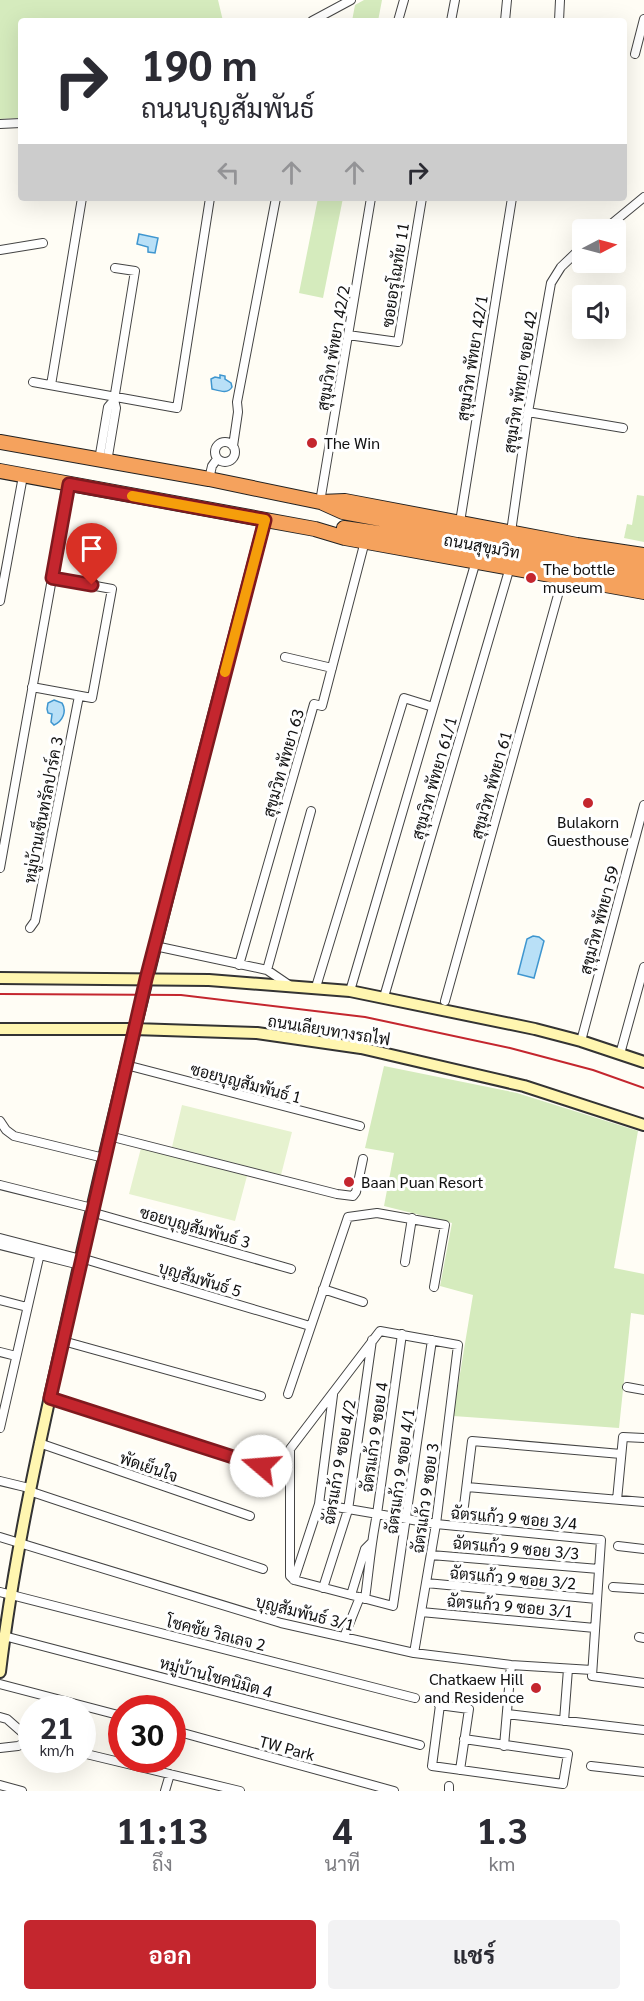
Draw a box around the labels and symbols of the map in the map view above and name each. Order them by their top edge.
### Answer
north arrow [572,219,626,273]
street label: ซอยอรุโณทัย 11 [376,221,415,329]
street label: สุขุมวิท พัทยา 42/2 [311,283,356,413]
street label: สุขุมวิท พัทยา 42/1 [451,294,494,423]
street label: สุขุมวิท พัทยา ซอย 42 [498,309,543,455]
place label: The Win [324,432,380,453]
marker: The Win [305,436,319,450]
pin [66,523,117,585]
street label: ถนนสุขุมวิท [442,528,522,565]
place label: The bottle museum [543,558,615,597]
marker: The bottle museum [524,571,538,585]
street label: สุขุมวิท พัทยา 63 [257,706,310,820]
street label: สุขุมวิท พัทยา 61/1 [406,714,463,842]
street label: สุขุมวิท พัทยา 61 [465,728,518,842]
street label: หมู่บ้านเซ็นทรัลปาร์ค 3 [16,734,69,885]
marker: Bulakorn Guesthouse [581,796,595,810]
place label: Bulakorn Guesthouse [547,811,629,850]
street label: สุขุมวิท พัทยา 59 [574,863,625,977]
street label: ถนนเลียบทางรถไฟ [266,1009,392,1050]
street label: ซอยบุญสัมพันธ์ 1 [188,1057,304,1109]
place label: Baan Puan Resort [361,1171,484,1192]
marker: Baan Puan Resort [342,1175,356,1189]
street label: ซอยบุญสัมพันธ์ 3 [137,1200,253,1254]
street label: บุญสัมพันธ์ 5 [155,1255,245,1303]
street label: ฉัตรแก้ว 9 ซอย 4 [355,1380,392,1493]
street label: ฉัตรแก้ว 9 ซอย 4/2 [317,1398,360,1526]
street label: ฉัตรแก้ว 9 ซอย 4/1 [380,1407,419,1535]
position arrow [229,1434,293,1498]
street label: ฉัตรแก้ว 9 ซอย 3 [406,1441,443,1554]
street label: พัดเย็นใจ [117,1445,182,1486]
street label: ฉัตรแก้ว 9 ซอย 3/4 [450,1502,578,1533]
street label: ฉัตรแก้ว 9 ซอย 3/3 [452,1532,580,1563]
street label: ฉัตรแก้ว 9 ซอย 3/2 [449,1562,577,1593]
street label: บุญสัมพันธ์ 3/1 [253,1589,357,1637]
street label: ฉัตรแก้ว 9 ซอย 3/1 [446,1590,574,1621]
street label: โชคชัย วิลเลจ 2 [163,1610,268,1655]
street label: หมู่บ้านโชคนิมิต 4 [157,1651,275,1704]
place label: Chatkaew Hill and Residence [424,1668,524,1707]
marker: Chatkaew Hill and Residence [529,1681,543,1695]
speed limit sign: 30 [108,1695,186,1773]
street label: TW Park [257,1730,317,1765]

